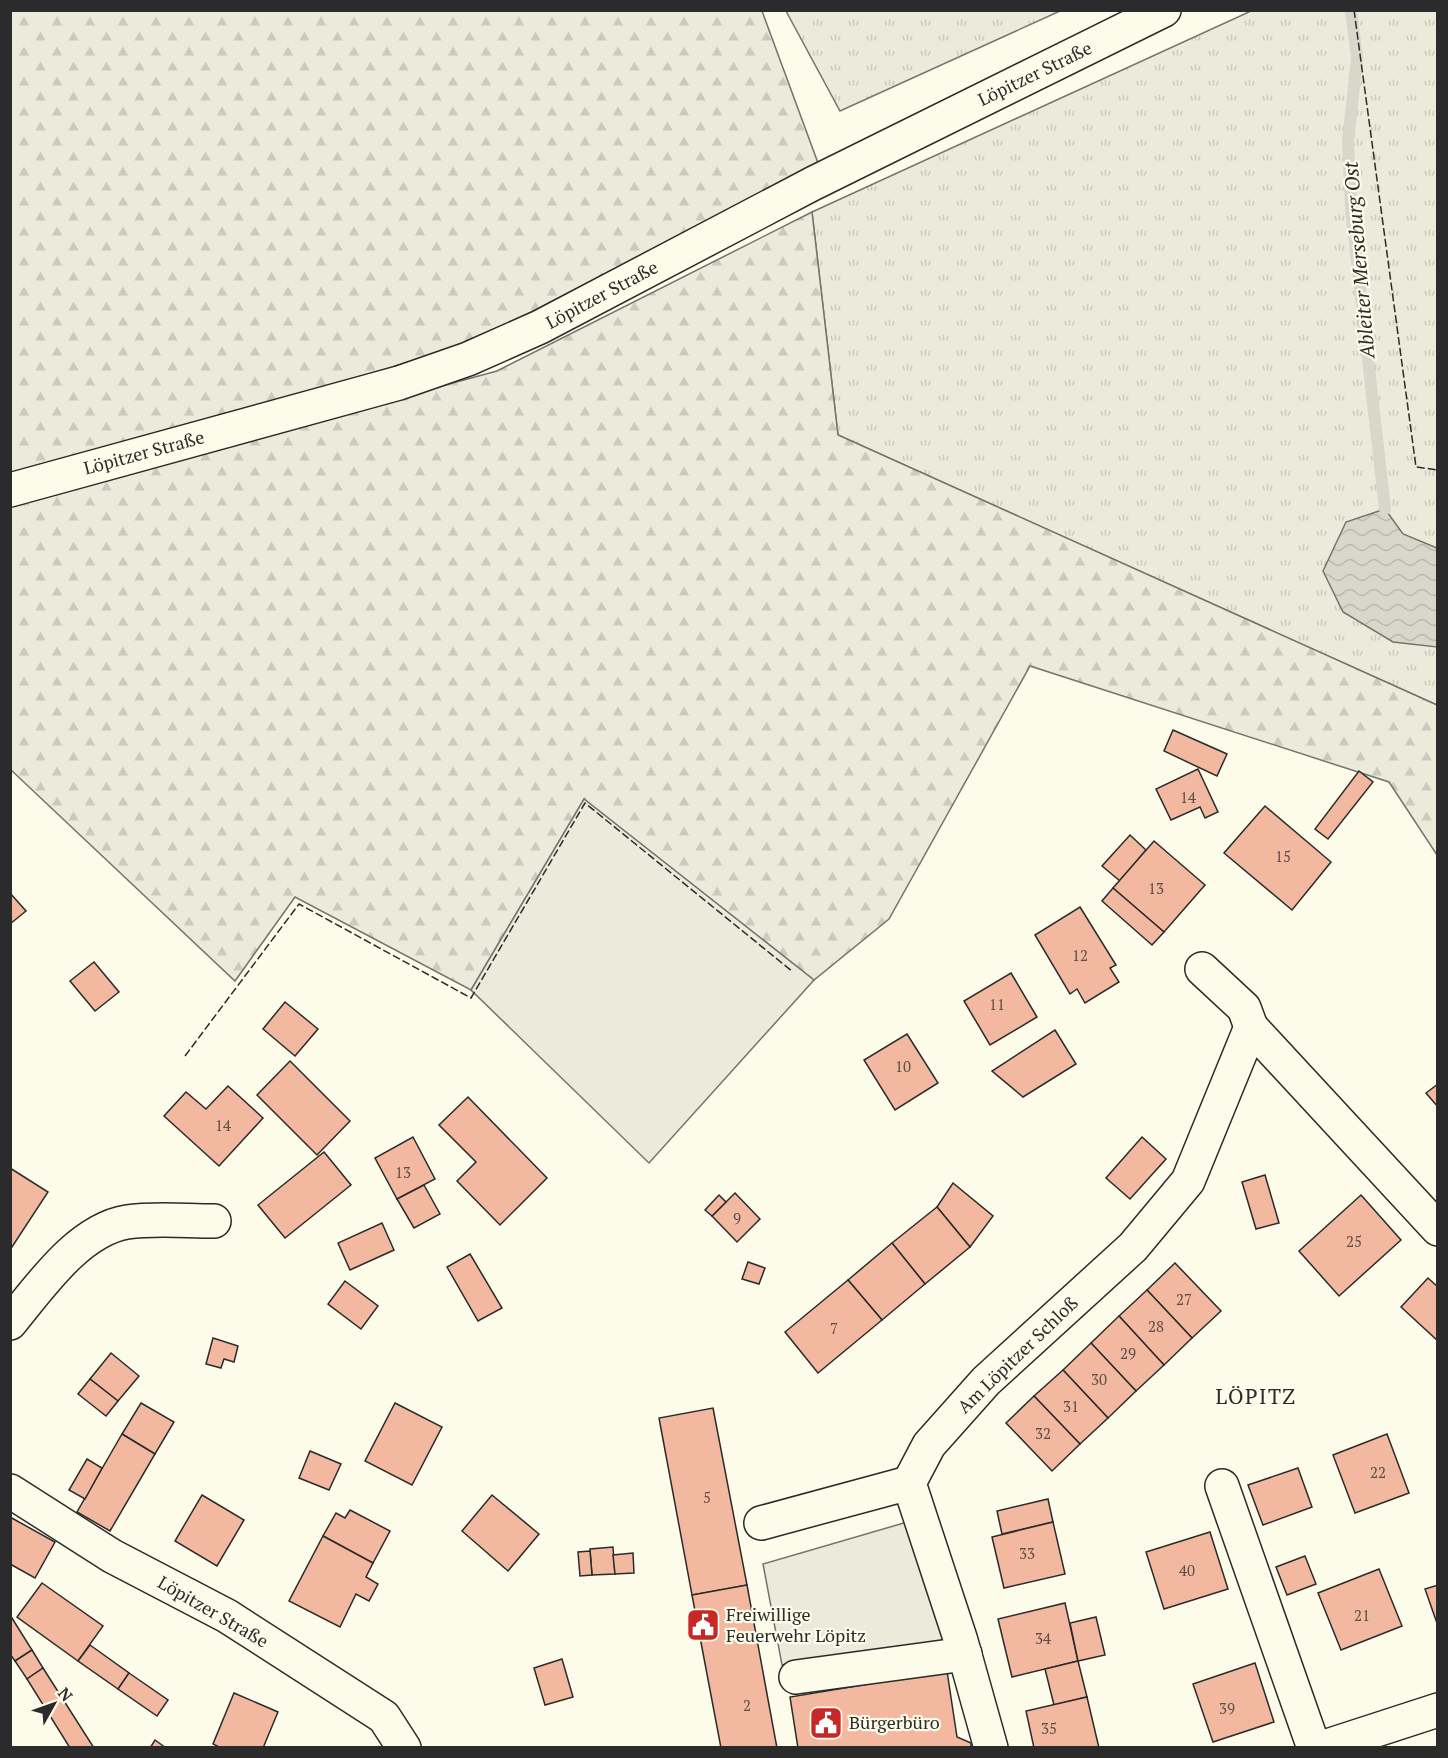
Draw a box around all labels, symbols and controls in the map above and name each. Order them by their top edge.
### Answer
street label: Löpitzer Straße [974,35,1095,111]
water label: Ableiter Merseburg Ost [1336,159,1381,361]
street label: Löpitzer Straße [541,254,662,334]
street label: Löpitzer Straße [81,424,207,480]
house number: 14 [1180,787,1196,807]
house number: 15 [1275,846,1291,866]
house number: 13 [1148,878,1164,898]
house number: 12 [1072,945,1088,965]
house number: 11 [989,994,1005,1014]
house number: 10 [895,1056,911,1076]
house number: 14 [215,1115,231,1135]
house number: 13 [395,1162,411,1182]
house number: 9 [733,1208,741,1228]
house number: 25 [1346,1231,1362,1251]
house number: 27 [1176,1289,1192,1309]
street label: Am Löpitzer Schloß [952,1291,1083,1418]
house number: 28 [1148,1316,1164,1336]
house number: 7 [830,1318,838,1338]
house number: 29 [1120,1343,1136,1363]
house number: 30 [1091,1369,1107,1389]
district label: LÖPITZ [1216,1382,1296,1410]
house number: 31 [1063,1396,1079,1416]
house number: 32 [1035,1423,1051,1443]
house number: 22 [1370,1462,1386,1482]
house number: 5 [703,1487,711,1507]
house number: 33 [1019,1543,1035,1563]
house number: 40 [1179,1560,1195,1580]
street label: Löpitzer Straße [154,1570,273,1652]
place label: Freiwillige Feuerwehr Löpitz [726,1602,866,1647]
house number: 21 [1354,1605,1370,1625]
public building icon: Freiwillige Feuerwehr Löpitz [685,1607,721,1643]
house number: 34 [1035,1628,1051,1648]
north arrow [24,1674,84,1734]
text: N [53,1683,78,1706]
house number: 2 [743,1695,751,1715]
house number: 39 [1219,1698,1235,1718]
public building icon: Bürgerbüro [808,1705,844,1741]
place label: Bürgerbüro [849,1710,940,1734]
house number: 35 [1041,1718,1057,1738]

